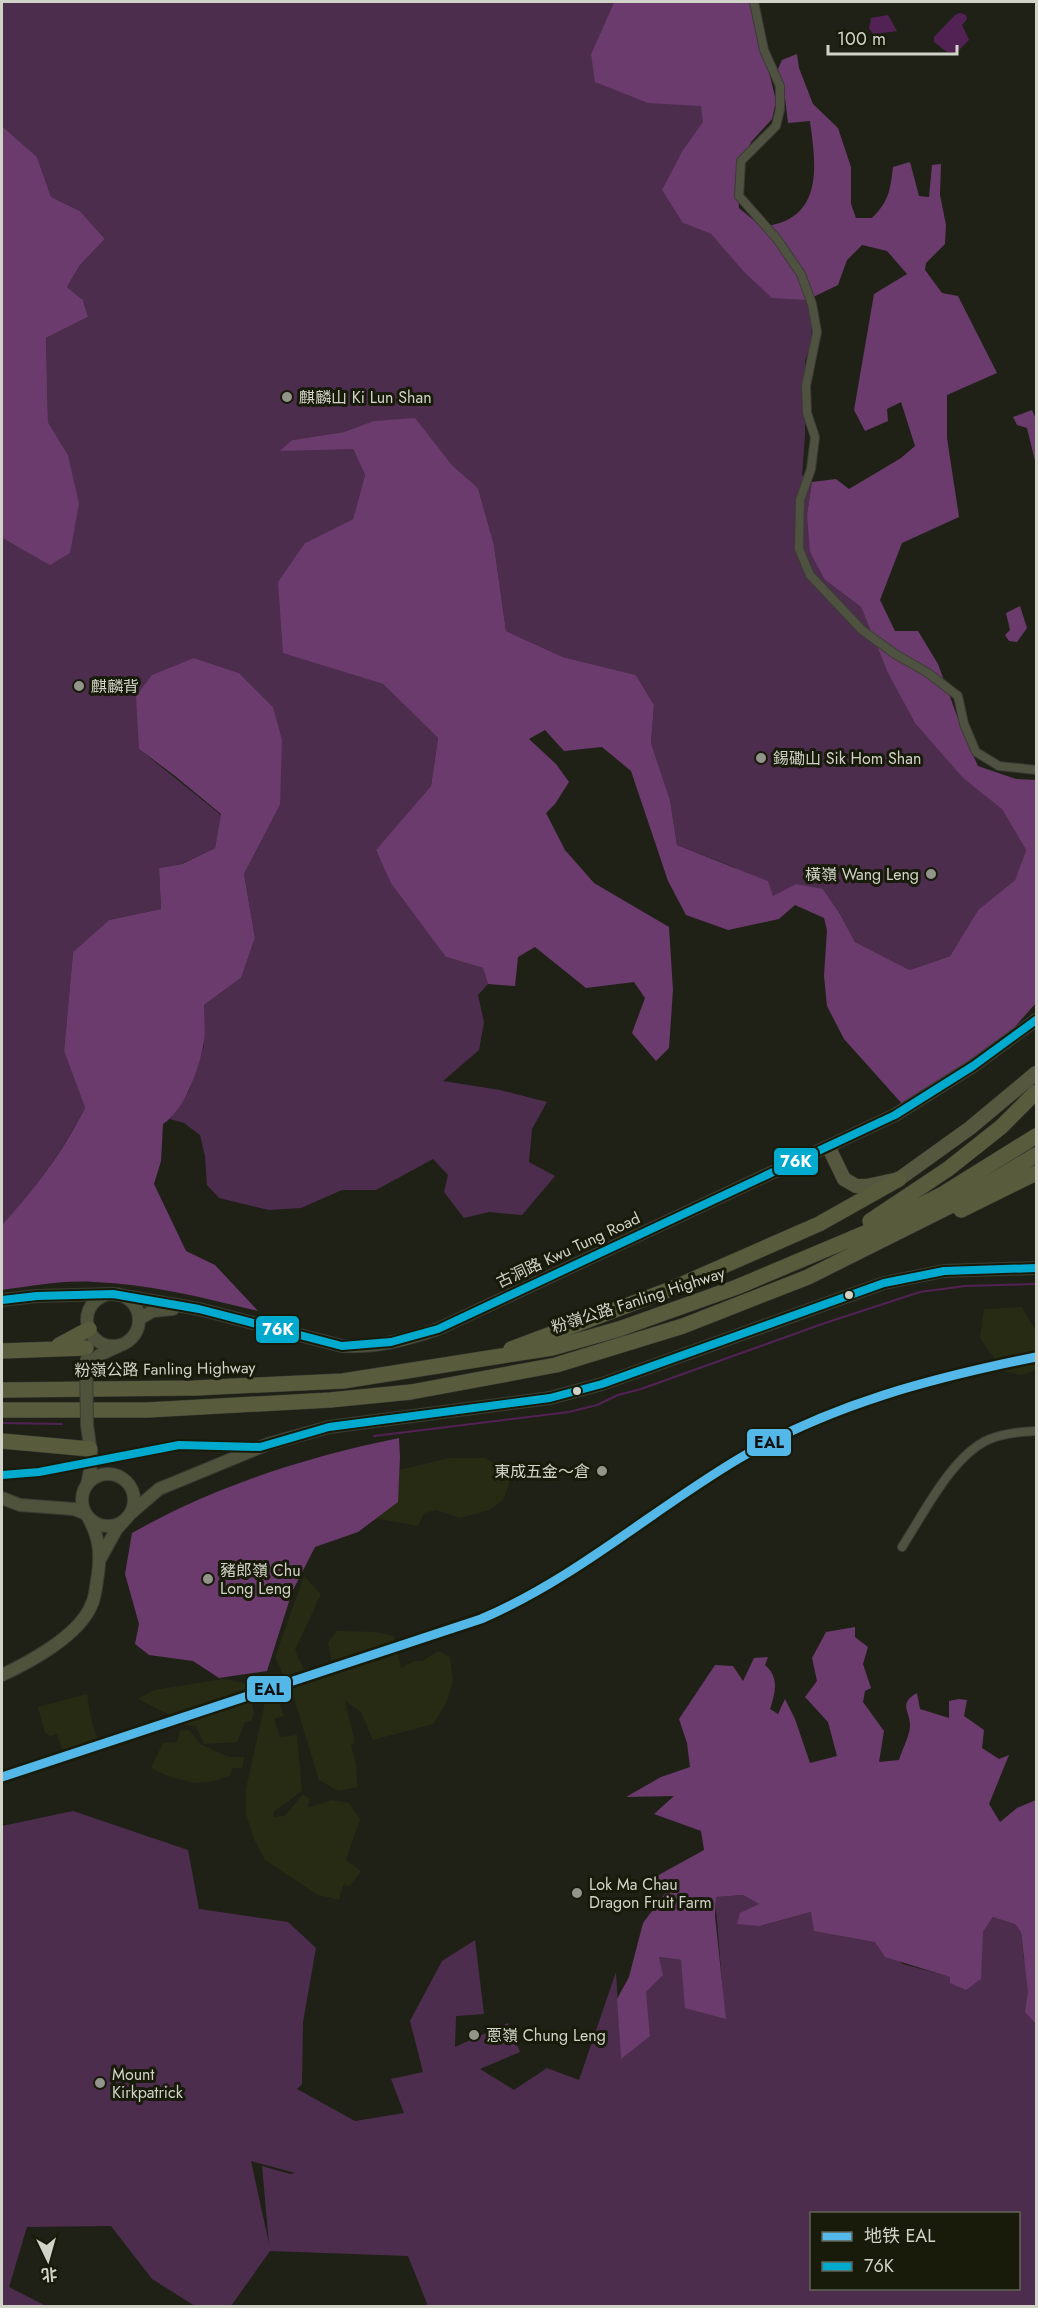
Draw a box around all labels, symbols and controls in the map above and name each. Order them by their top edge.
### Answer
scale bar [828,18,957,56]
text: 100 m [837,26,886,52]
place label: 麒麟山 Ki Lun Shan [299,386,432,409]
marker: 麒麟山 Ki Lun Shan [280,390,294,404]
place label: 麒麟背 [91,675,139,698]
marker: 麒麟背 [72,679,86,693]
place label: 錫磡山 Sik Hom Shan [773,747,921,770]
marker: 錫磡山 Sik Hom Shan [754,751,768,765]
place label: 橫嶺 Wang Leng [805,863,919,886]
marker: 橫嶺 Wang Leng [924,867,938,881]
line badge: 76K [773,1147,819,1176]
text: 76K [780,1150,813,1173]
street label: 古洞路 Kwu Tung Road [492,1207,644,1293]
street label: 粉嶺公路 Fanling Highway [548,1261,729,1339]
unlabelled marker [843,1289,855,1301]
line badge: 76K [255,1315,300,1344]
text: 76K [262,1318,295,1341]
street label: 粉嶺公路 Fanling Highway [74,1356,257,1382]
unlabelled marker [571,1385,583,1397]
line badge: EAL [746,1428,792,1457]
text: EAL [754,1431,784,1454]
place label: 東成五金～倉 [494,1460,590,1483]
marker: 東成五金～倉 [595,1464,609,1478]
place label: 豬郎嶺 Chu Long Leng [220,1559,301,1600]
marker: 豬郎嶺 Chu Long Leng [201,1572,215,1586]
line badge: EAL [246,1675,292,1703]
text: EAL [254,1678,284,1701]
place label: Lok Ma Chau Dragon Fruit Farm [589,1873,712,1914]
marker: Lok Ma Chau Dragon Fruit Farm [570,1886,584,1900]
place label: 蔥嶺 Chung Leng [486,2024,606,2047]
marker: 蔥嶺 Chung Leng [467,2028,481,2042]
place label: Mount Kirkpatrick [112,2063,184,2104]
marker: Mount Kirkpatrick [93,2076,107,2090]
legend [810,2212,1020,2290]
text: 地铁 EAL [864,2223,935,2249]
north arrow [18,2230,78,2290]
text: 76K [864,2253,895,2279]
text: 北 [40,2262,58,2287]

